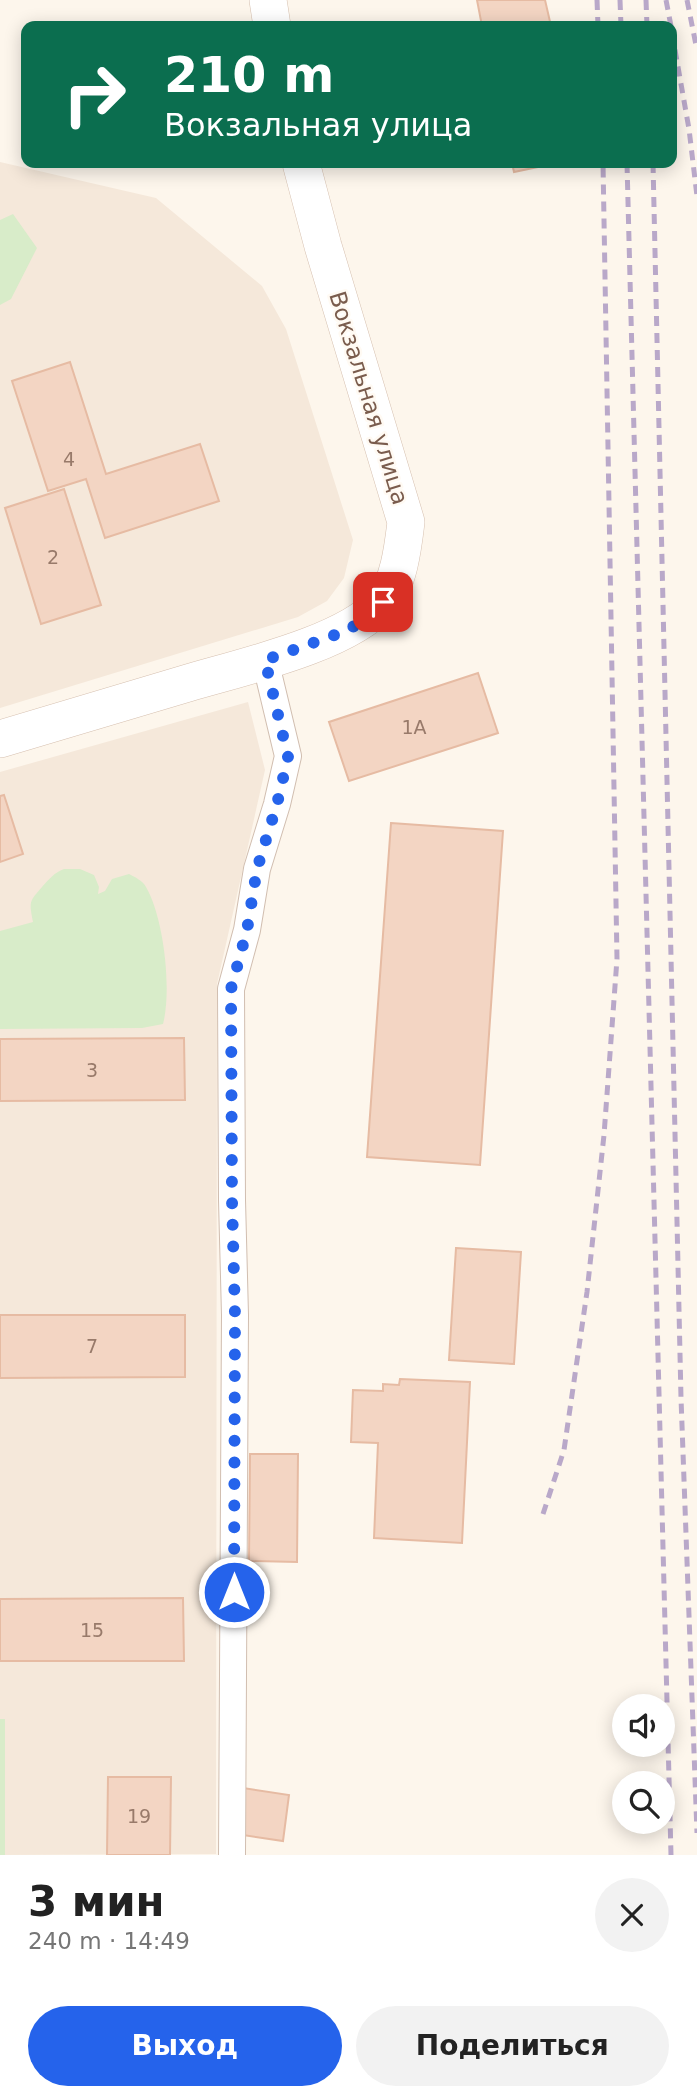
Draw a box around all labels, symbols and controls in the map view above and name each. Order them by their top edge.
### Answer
text: 210 m [164,47,334,104]
icon: right [49,49,140,140]
text: Вокзальная улица [164,106,472,144]
street label: Вокзальная улица [324,288,414,508]
house number: 4 [63,448,75,470]
house number: 2 [47,546,59,568]
pin [353,572,413,632]
icon: arrive [364,583,402,621]
house number: 1А [401,716,427,738]
house number: 3 [86,1059,98,1081]
house number: 7 [86,1335,98,1357]
position arrow [197,1555,271,1629]
house number: 15 [80,1619,104,1641]
map controls [612,1694,675,1834]
button: sound [612,1694,675,1757]
button: search [612,1771,675,1834]
house number: 19 [127,1805,151,1827]
text: 3 мин [28,1877,165,1926]
button: close [595,1878,669,1952]
text: 240 m · 14:49 [28,1928,190,1954]
button: Выход [28,2006,342,2086]
button: Поделиться [356,2006,669,2086]

